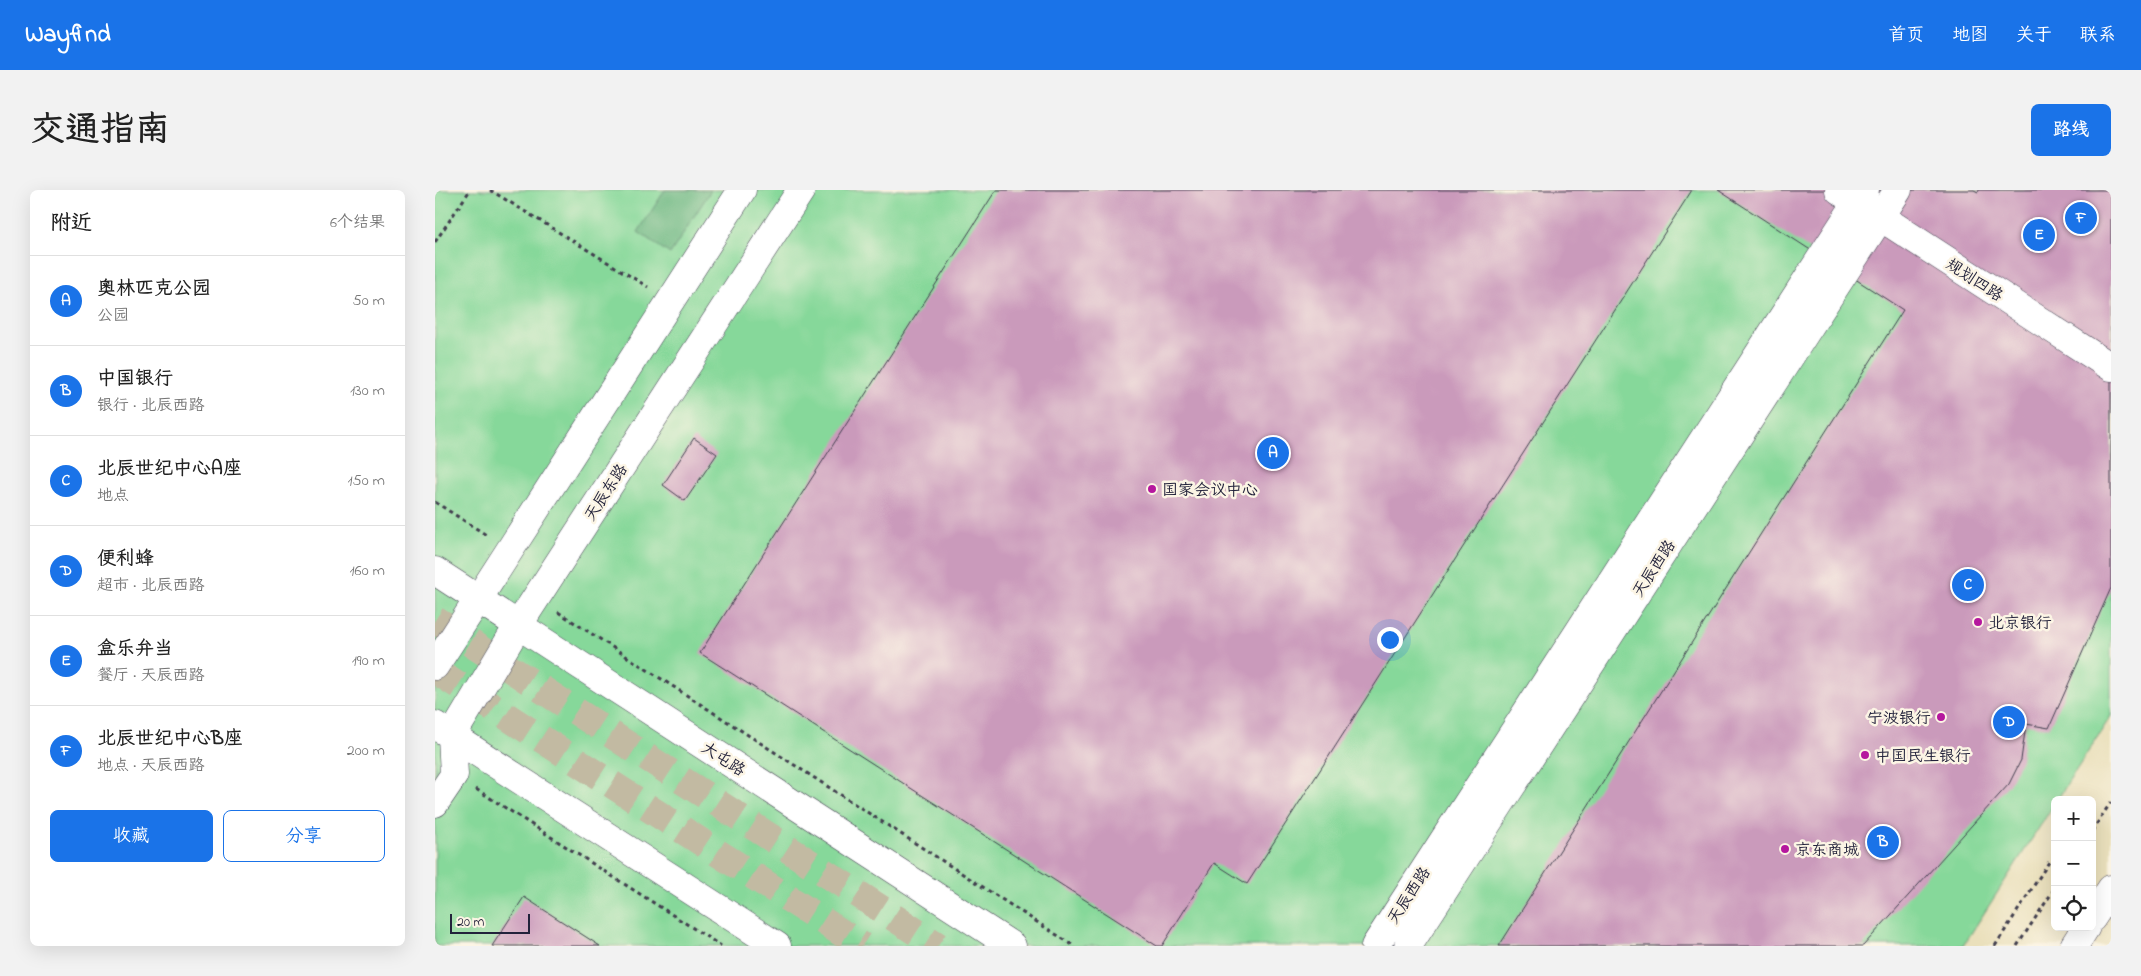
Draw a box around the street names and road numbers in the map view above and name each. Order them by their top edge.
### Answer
street label: 规划四路 [1941,253,2007,308]
street label: 天辰东路 [579,460,634,526]
street label: 天辰西路 [1627,536,1682,602]
street label: 大屯路 [696,737,750,783]
street label: 天辰西路 [1382,863,1437,929]

